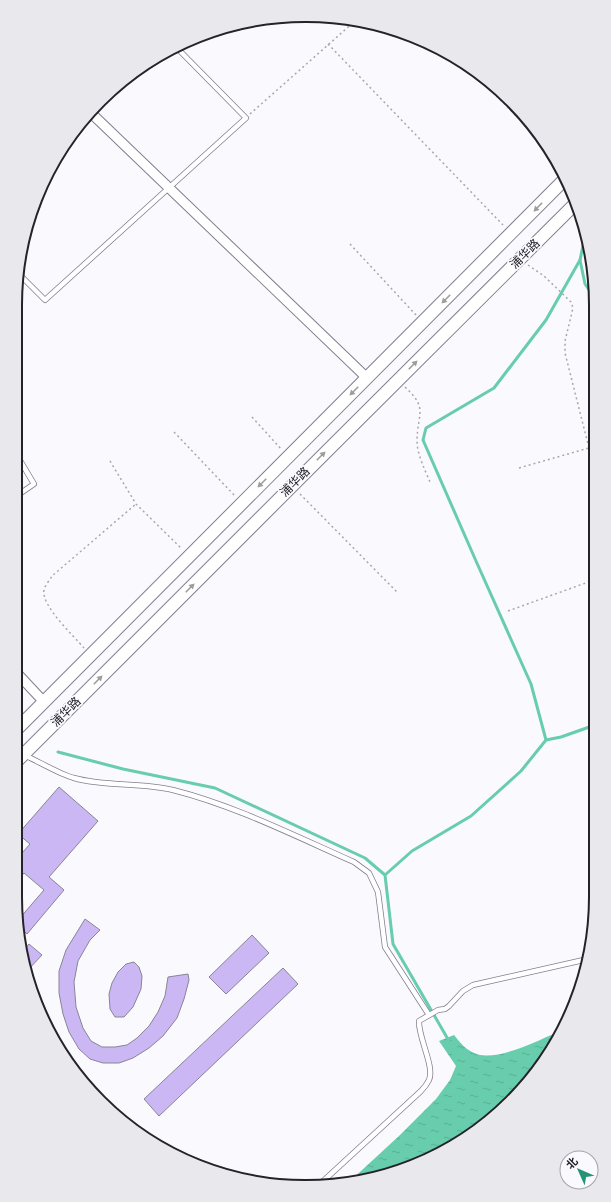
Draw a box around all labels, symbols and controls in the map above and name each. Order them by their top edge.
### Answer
one-way arrow [533,202,543,212]
street label: 浦华路 [506,235,543,272]
one-way arrow [441,294,451,304]
one-way arrow [408,360,418,370]
one-way arrow [349,386,359,396]
one-way arrow [316,451,326,461]
street label: 浦华路 [276,463,313,500]
one-way arrow [257,478,267,488]
one-way arrow [185,583,195,593]
one-way arrow [93,675,103,685]
street label: 浦华路 [47,693,84,730]
north arrow [559,1150,599,1190]
text: 北 [562,1153,581,1172]

